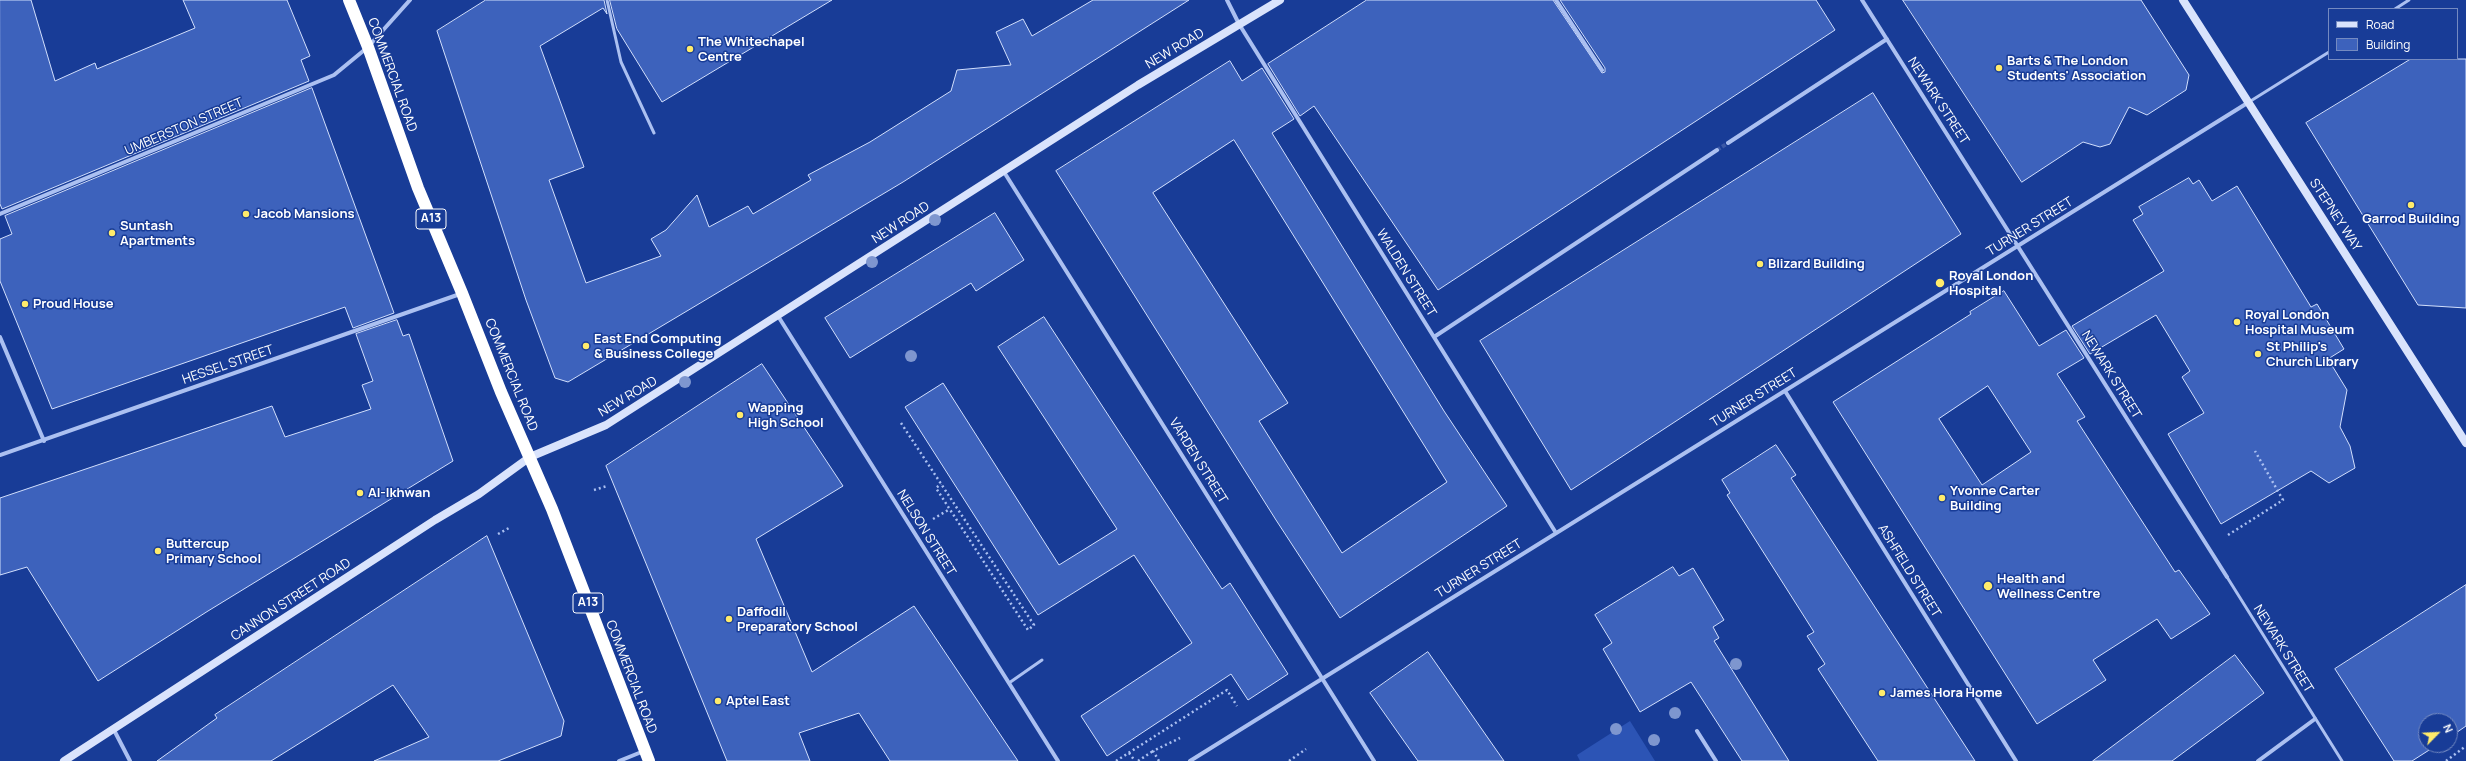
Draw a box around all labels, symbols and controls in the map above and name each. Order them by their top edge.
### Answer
legend [2328,8,2458,60]
street label: COMMERCIAL ROAD [364,16,420,134]
text: Road [2366,16,2394,33]
street label: NEW ROAD [1143,25,1207,73]
place label: The Whitechapel Centre [698,34,805,65]
text: Building [2366,36,2410,53]
marker: The Whitechapel Centre [685,44,695,54]
place label: Barts & The London Students' Association [2007,53,2146,84]
street label: NEWARK STREET [1904,54,1972,148]
marker: Barts & The London Students' Association [1994,63,2004,73]
street label: UMBERSTON STREET [123,95,245,159]
street label: STEPNEY WAY [2306,176,2364,254]
street label: TURNER STREET [1984,194,2076,260]
street label: NEW ROAD [869,199,933,247]
marker: Garrod Building [2406,200,2416,210]
place label: Jacob Mansions [254,206,355,222]
marker: Jacob Mansions [241,209,251,219]
road number: A13 [416,209,446,229]
place label: Garrod Building [2362,211,2460,227]
place label: Suntash Apartments [120,218,195,249]
street label: WALDEN STREET [1373,226,1439,320]
marker: Suntash Apartments [107,228,117,238]
place label: Blizard Building [1768,256,1865,272]
marker: Blizard Building [1755,259,1765,269]
place label: Royal London Hospital [1949,268,2033,299]
marker: Royal London Hospital [1934,277,1946,289]
place label: Proud House [33,296,114,312]
marker: Proud House [20,299,30,309]
place label: Royal London Hospital Museum [2245,307,2354,338]
street label: COMMERCIAL ROAD [481,316,541,434]
marker: Royal London Hospital Museum [2232,317,2242,327]
street label: NEWARK STREET [2078,328,2144,422]
place label: East End Computing & Business College [594,331,721,362]
place label: St Philip's Church Library [2266,339,2358,370]
marker: East End Computing & Business College [581,341,591,351]
street label: HESSEL STREET [180,342,276,388]
marker: St Philip's Church Library [2253,349,2263,359]
street label: TURNER STREET [1708,365,1800,431]
street label: NEW ROAD [596,373,660,421]
place label: Wapping High School [748,400,824,431]
marker: Wapping High School [735,410,745,420]
street label: VARDEN STREET [1166,416,1230,506]
place label: Yvonne Carter Building [1950,483,2040,514]
place label: Al-Ikhwan [368,485,430,501]
street label: NELSON STREET [893,487,959,579]
marker: Al-Ikhwan [355,488,365,498]
marker: Yvonne Carter Building [1937,493,1947,503]
street label: ASHFIELD STREET [1874,522,1944,620]
place label: Buttercup Primary School [166,536,261,567]
street label: TURNER STREET [1433,536,1525,602]
marker: Buttercup Primary School [153,546,163,556]
street label: CANNON STREET ROAD [228,555,354,645]
place label: Health and Wellness Centre [1997,571,2100,602]
marker: Health and Wellness Centre [1982,580,1994,592]
road number: A13 [573,593,603,613]
street label: NEWARK STREET [2250,602,2316,696]
place label: Daffodil Preparatory School [737,604,858,635]
marker: Daffodil Preparatory School [724,614,734,624]
street label: COMMERCIAL ROAD [602,618,660,736]
place label: James Hora Home [1890,685,2002,701]
marker: James Hora Home [1877,688,1887,698]
place label: Aptel East [726,693,790,709]
marker: Aptel East [713,696,723,706]
north arrow [2418,713,2458,753]
text: N [2440,722,2457,735]

